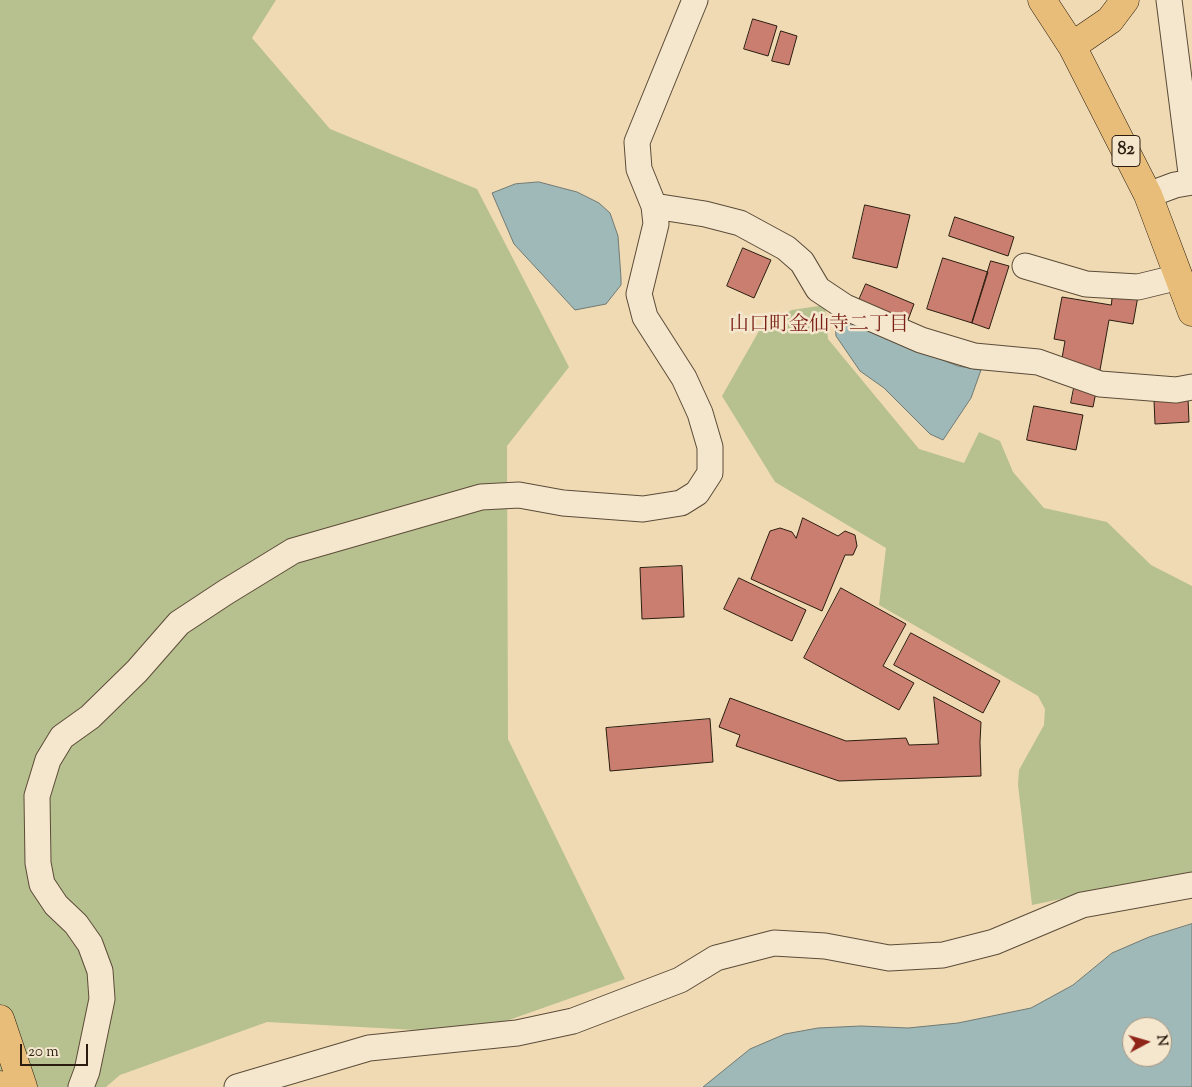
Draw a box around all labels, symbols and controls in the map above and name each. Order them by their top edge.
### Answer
road number: 82 [1112,136,1140,166]
district label: 山口町金仙寺二丁目 [729,315,909,339]
north arrow [1122,1017,1172,1067]
scale bar [22,1034,90,1066]
text: N [1150,1034,1171,1047]
text: 20 m [28,1042,59,1063]

